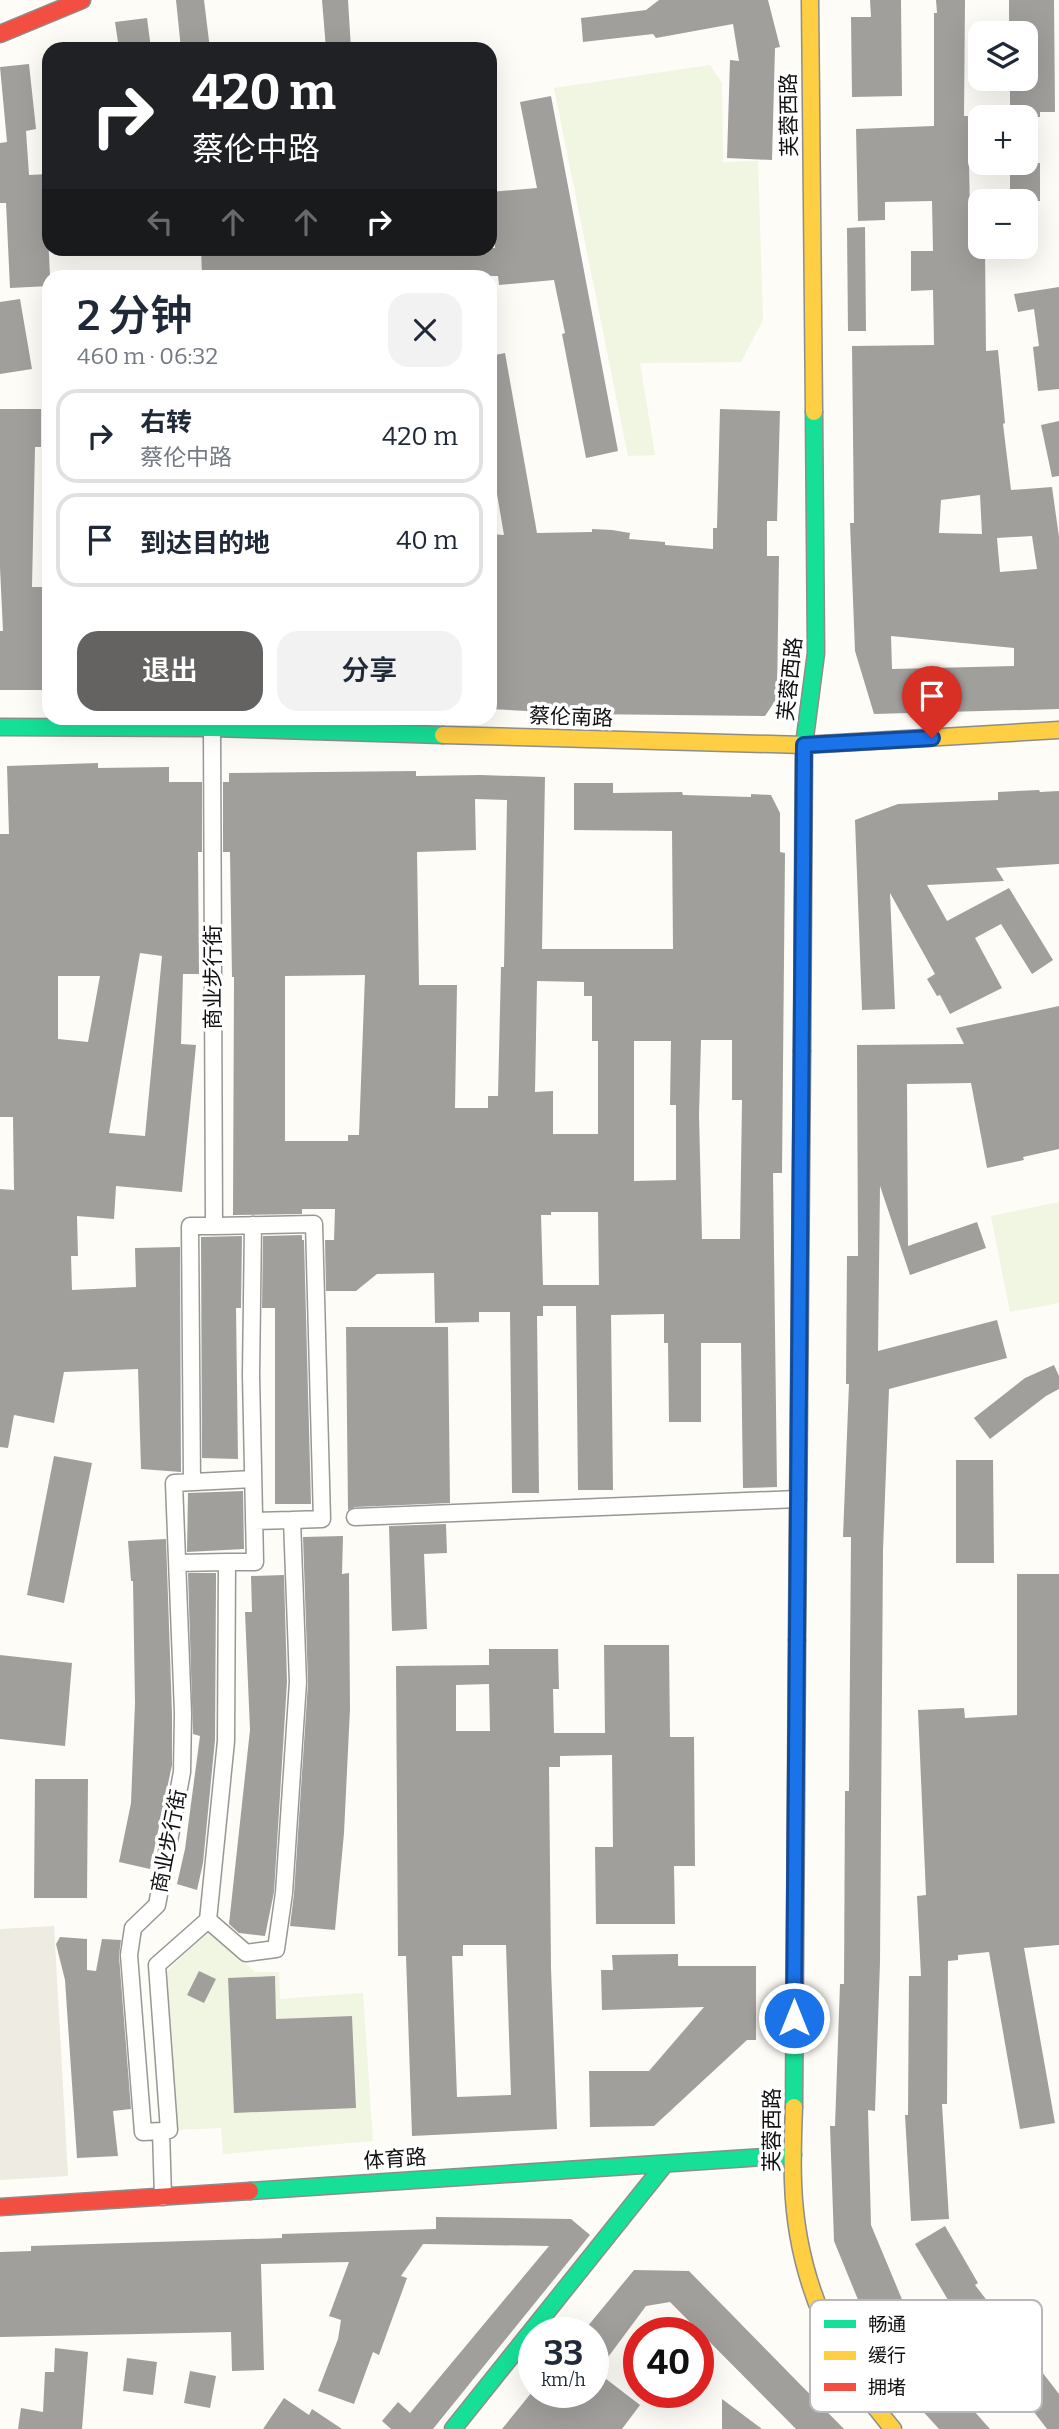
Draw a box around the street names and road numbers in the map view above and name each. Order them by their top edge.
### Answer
street label: 芙蓉西路 [775,73,803,157]
street label: 芙蓉西路 [773,636,807,722]
street label: 蔡伦南路 [529,703,613,731]
street label: 商业步行街 [200,925,226,1030]
street label: 商业步行街 [146,1787,192,1895]
street label: 芙蓉西路 [759,2088,785,2172]
street label: 体育路 [363,2144,427,2174]

